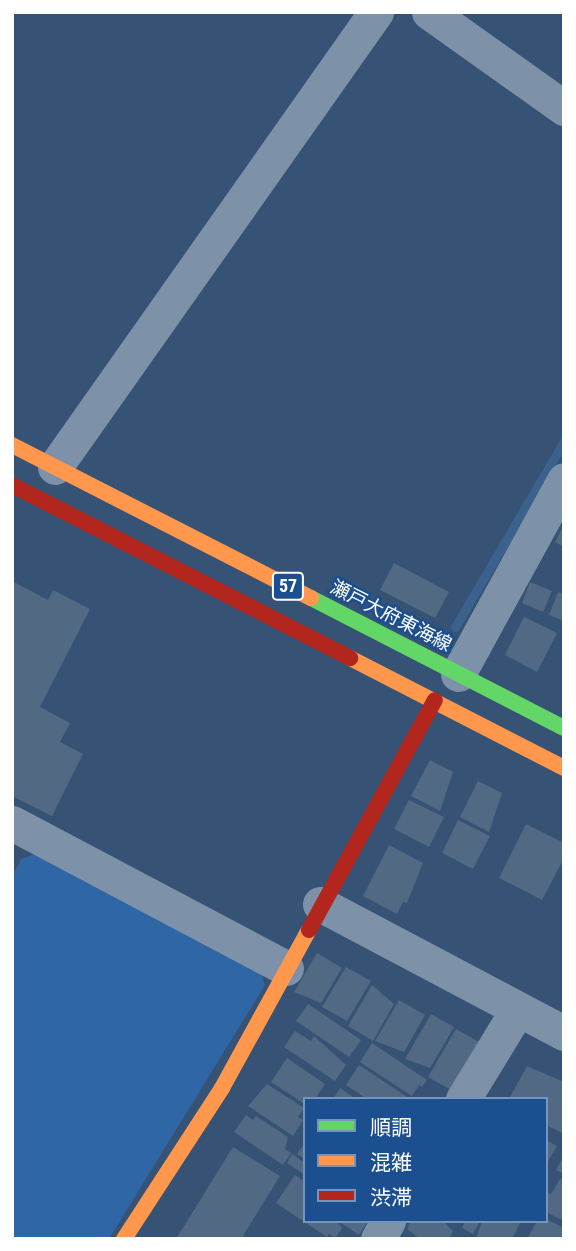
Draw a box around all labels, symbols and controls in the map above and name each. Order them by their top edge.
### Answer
road number: 57 [270,572,306,600]
street label: 瀬戸大府東海線 [327,576,455,656]
legend [303,1097,548,1223]
text: 順調 [370,1116,412,1140]
text: 混雑 [370,1151,412,1175]
text: 渋滞 [370,1186,412,1210]

